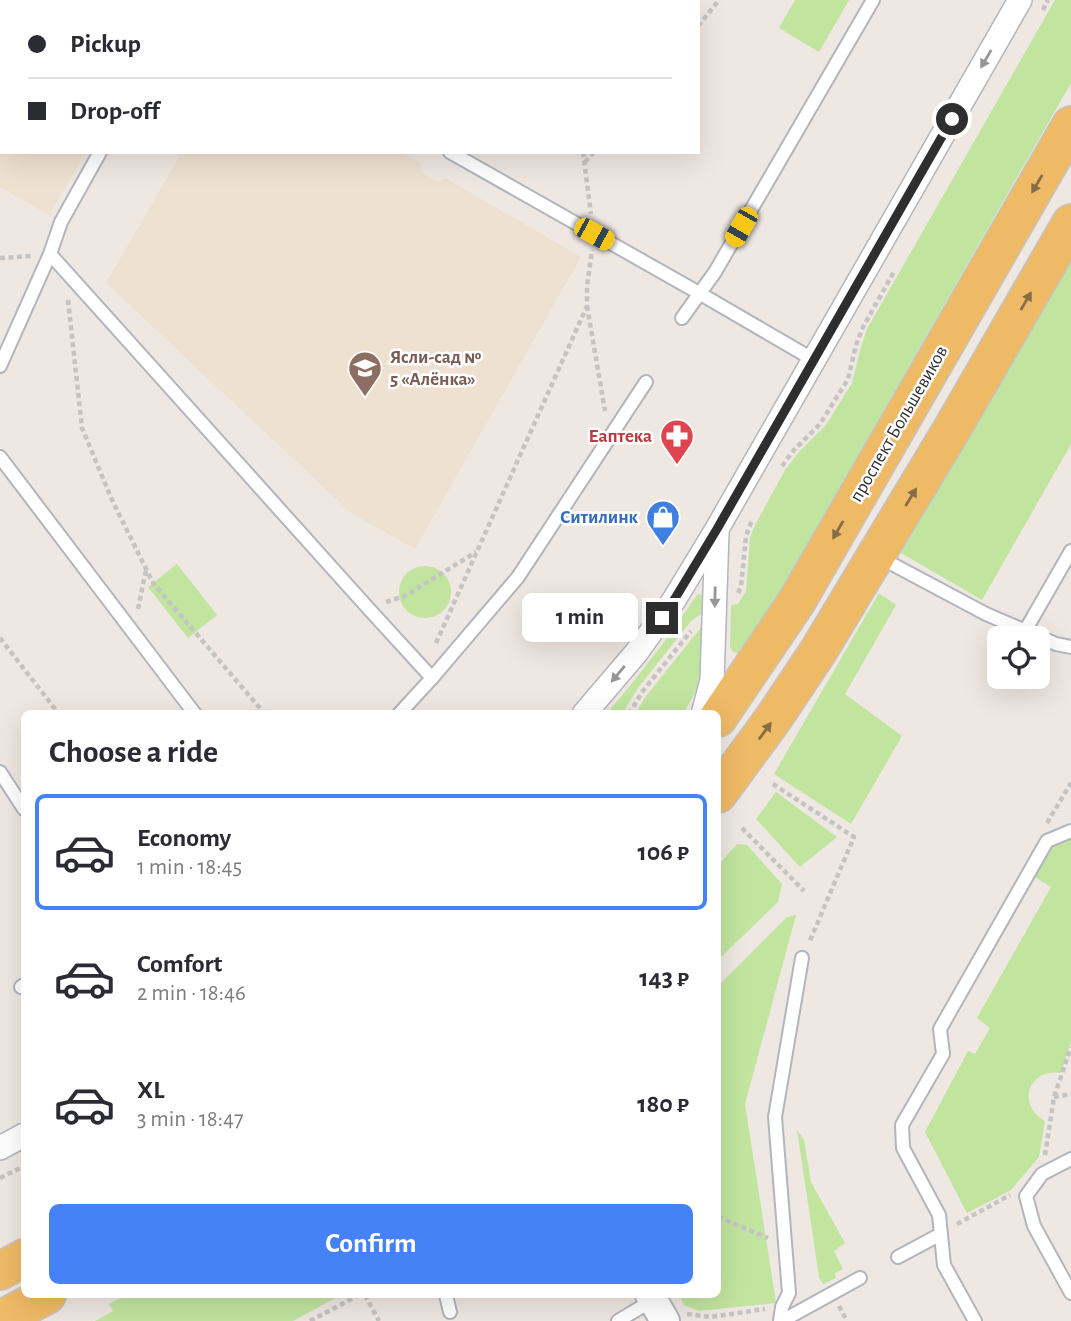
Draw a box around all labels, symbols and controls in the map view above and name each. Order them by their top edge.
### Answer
text: Pickup [70,31,141,57]
one-way arrow [980,50,992,69]
text: Drop-off [70,98,159,124]
route start [936,103,968,135]
one-way arrow [1031,174,1043,194]
car [722,204,761,250]
car [571,215,618,253]
one-way arrow [1020,291,1033,310]
street label: проспект Большевиков [847,342,952,505]
place label: Ясли-сад № 5 «Алёнка» [390,348,481,389]
school or university icon: Ясли-сад № 5 «Алёнка» [346,349,384,398]
pharmacy icon: Еаптека [658,417,696,466]
place label: Еаптека [589,427,652,446]
one-way arrow [905,487,918,506]
shop icon: Ситилинк [644,498,682,547]
place label: Ситилинк [560,508,639,527]
one-way arrow [833,520,845,540]
one-way arrow [709,586,721,608]
callout: 1 min [522,594,638,642]
route end [646,602,678,634]
text: 1 min [556,606,604,629]
map controls [987,626,1050,689]
button: locate [987,626,1050,689]
one-way arrow [611,666,626,683]
one-way arrow [757,722,771,740]
text: Choose a ride [49,736,218,768]
icon: car [53,821,116,884]
text: Economy [137,825,231,851]
text: 106 ₽ [637,839,689,865]
text: 1 min · 18:45 [137,856,242,879]
icon: car [53,947,116,1010]
text: Comfort [137,951,222,977]
text: 143 ₽ [639,965,689,991]
text: 2 min · 18:46 [137,982,246,1005]
icon: car [53,1073,116,1136]
text: XL [137,1077,164,1103]
text: 180 ₽ [637,1091,689,1117]
text: 3 min · 18:47 [137,1108,244,1131]
button: Confirm [49,1204,693,1284]

